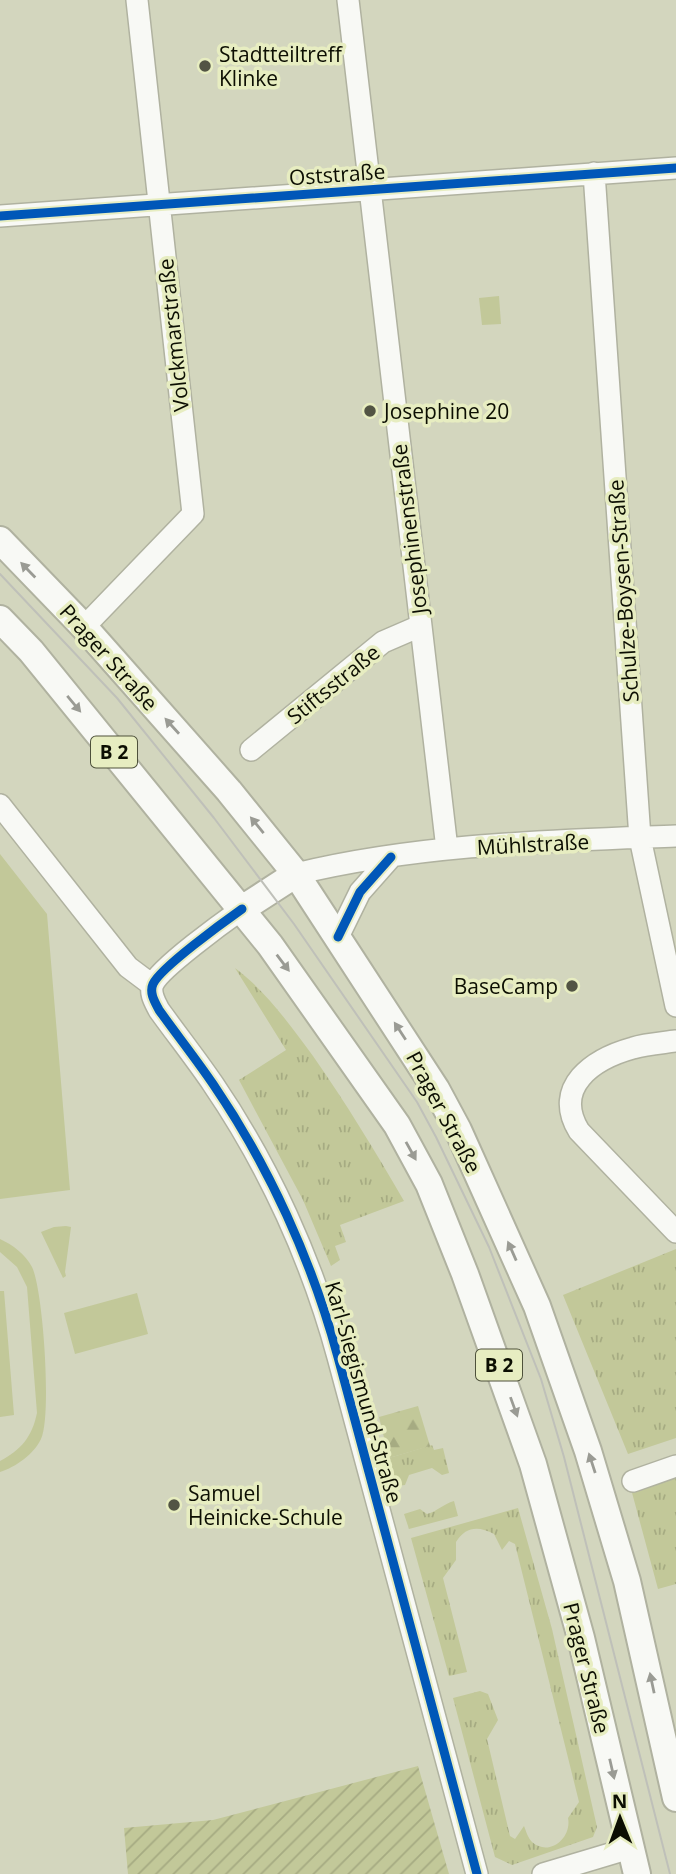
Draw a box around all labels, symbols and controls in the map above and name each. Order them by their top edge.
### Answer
place label: Stadtteiltreff Klinke [219,40,344,92]
marker: Stadtteiltreff Klinke [197,58,213,74]
street label: Oststraße [288,157,386,191]
street label: Volckmarstraße [151,257,195,413]
place label: Josephine 20 [382,397,509,425]
marker: Josephine 20 [362,403,378,419]
street label: Josephinenstraße [385,442,434,618]
street label: Schulze-Boysen-Straße [601,479,645,703]
one-way arrow [21,562,37,579]
street label: Prager Straße [54,598,164,716]
street label: Stiftsstraße [281,638,385,730]
one-way arrow [66,695,81,712]
one-way arrow [165,718,180,735]
road number: B 2 [91,736,137,768]
one-way arrow [249,817,264,835]
street label: Mühlstraße [476,827,590,861]
one-way arrow [276,954,290,972]
place label: BaseCamp [454,972,558,1000]
marker: BaseCamp [564,978,580,994]
one-way arrow [393,1021,406,1041]
street label: Prager Straße [400,1046,488,1178]
one-way arrow [405,1141,417,1161]
one-way arrow [506,1241,518,1261]
street label: Karl-Siegismund-Straße [319,1278,409,1506]
road number: B 2 [476,1350,522,1380]
one-way arrow [509,1397,520,1418]
one-way arrow [587,1453,597,1474]
place label: Samuel Heinicke-Schule [188,1479,343,1531]
marker: Samuel Heinicke-Schule [166,1497,182,1513]
street label: Prager Straße [557,1599,617,1737]
one-way arrow [646,1672,657,1694]
one-way arrow [607,1758,618,1780]
north arrow [585,1783,655,1853]
text: N [612,1788,628,1814]

